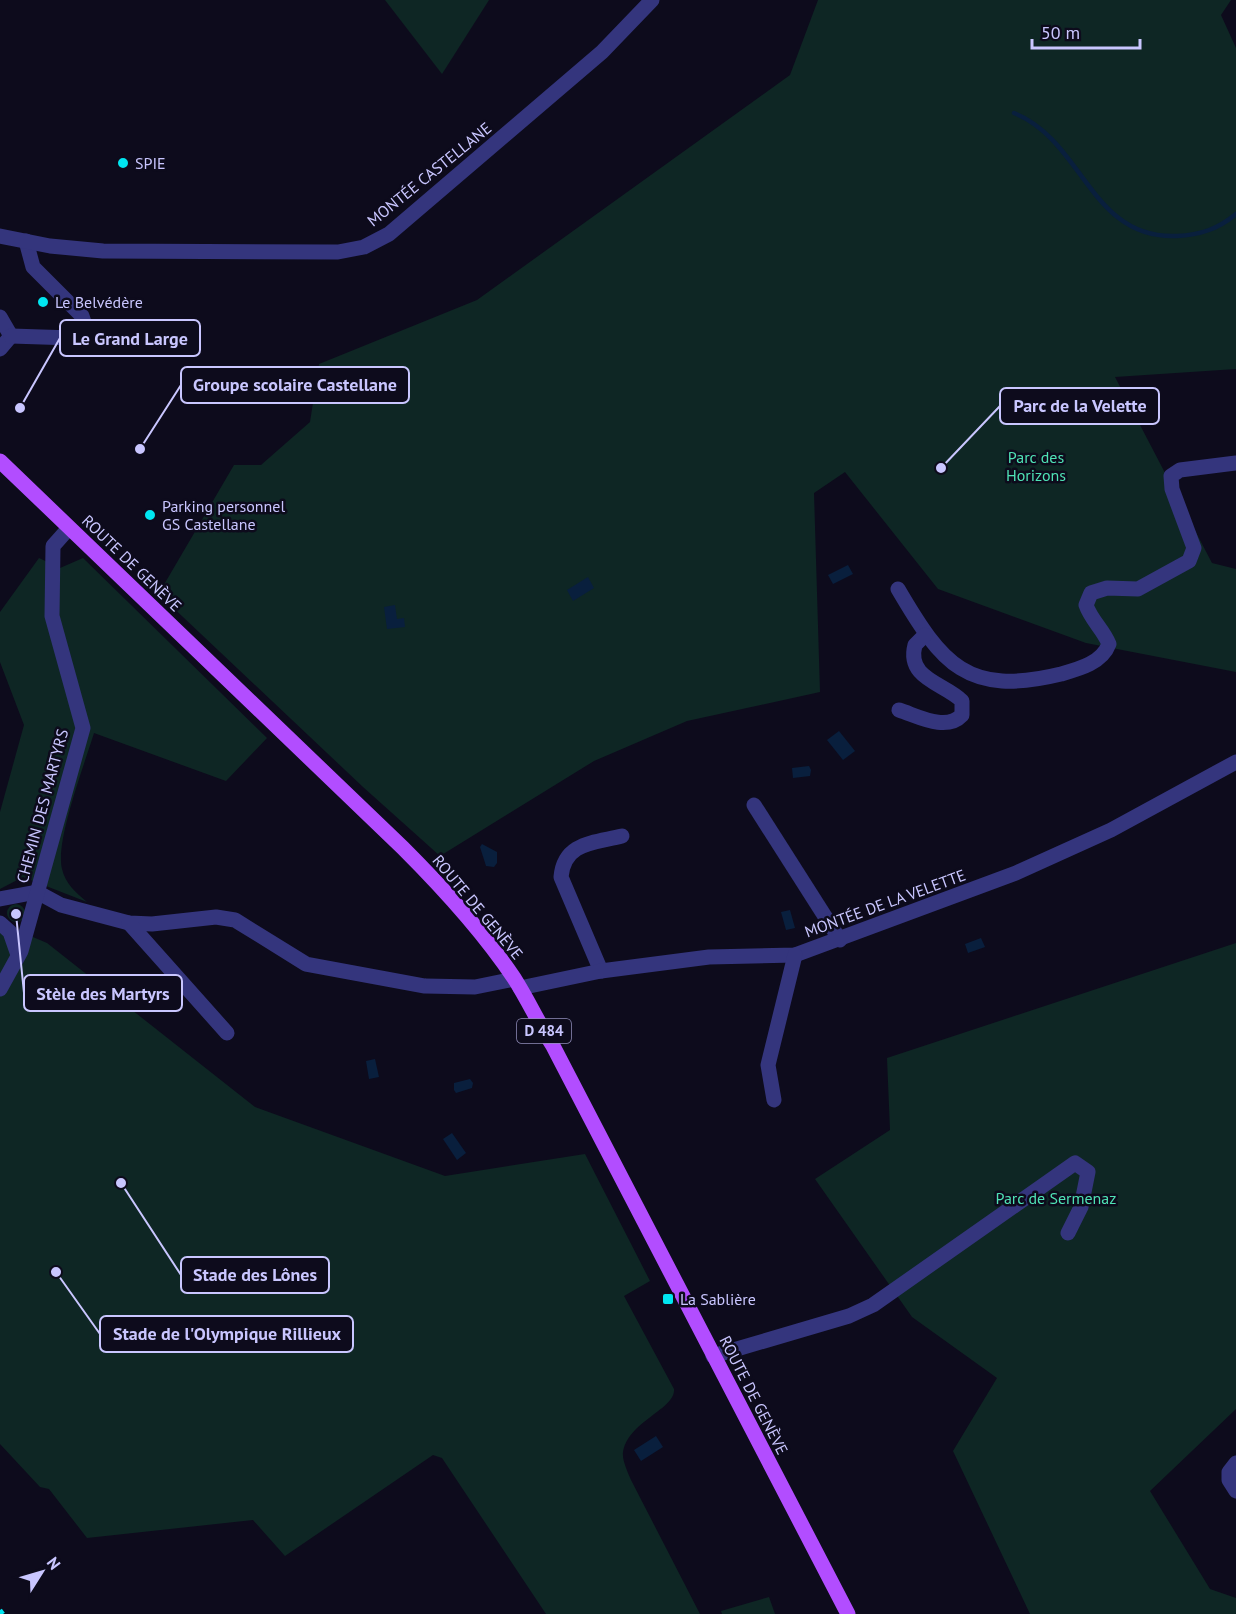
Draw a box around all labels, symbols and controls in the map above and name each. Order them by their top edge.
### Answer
scale bar [1032,12,1140,50]
text: 50 m [1041,21,1080,44]
street label: MONTÉE CASTELLANE [363,118,495,230]
place label: SPIE [135,153,166,173]
marker: SPIE [116,156,130,170]
place label: Le Belvédère [55,292,143,312]
marker: Le Belvédère [36,295,50,309]
callout: Le Grand Large [60,320,200,356]
text: Le Grand Large [72,327,188,350]
callout: Groupe scolaire Castellane [181,367,409,403]
text: Groupe scolaire Castellane [193,373,397,396]
callout: Parc de la Velette [1000,388,1159,424]
text: Parc de la Velette [1013,394,1147,417]
park label: Parc des Horizons [1006,447,1066,485]
place label: Parking personnel GS Castellane [162,496,285,534]
marker: Parking personnel GS Castellane [143,508,157,522]
street label: ROUTE DE GENÈVE [78,510,186,616]
street label: CHEMIN DES MARTYRS [12,727,72,885]
street label: ROUTE DE GENÈVE [428,851,528,963]
street label: MONTÉE DE LA VELETTE [802,865,968,941]
callout: Stèle des Martyrs [24,975,182,1011]
text: Stèle des Martyrs [36,982,170,1005]
road number: D 484 [517,1019,571,1043]
park label: Parc de Sermenaz [996,1188,1116,1208]
callout: Stade des Lônes [181,1257,329,1293]
text: Stade des Lônes [193,1263,317,1286]
place label: La Sablière [680,1289,756,1309]
marker: La Sablière [661,1292,675,1306]
callout: Stade de l'Olympique Rillieux [100,1316,353,1352]
text: Stade de l'Olympique Rillieux [113,1322,342,1345]
street label: ROUTE DE GENÈVE [715,1332,793,1458]
north arrow [12,1542,72,1602]
text: N [43,1553,65,1573]

